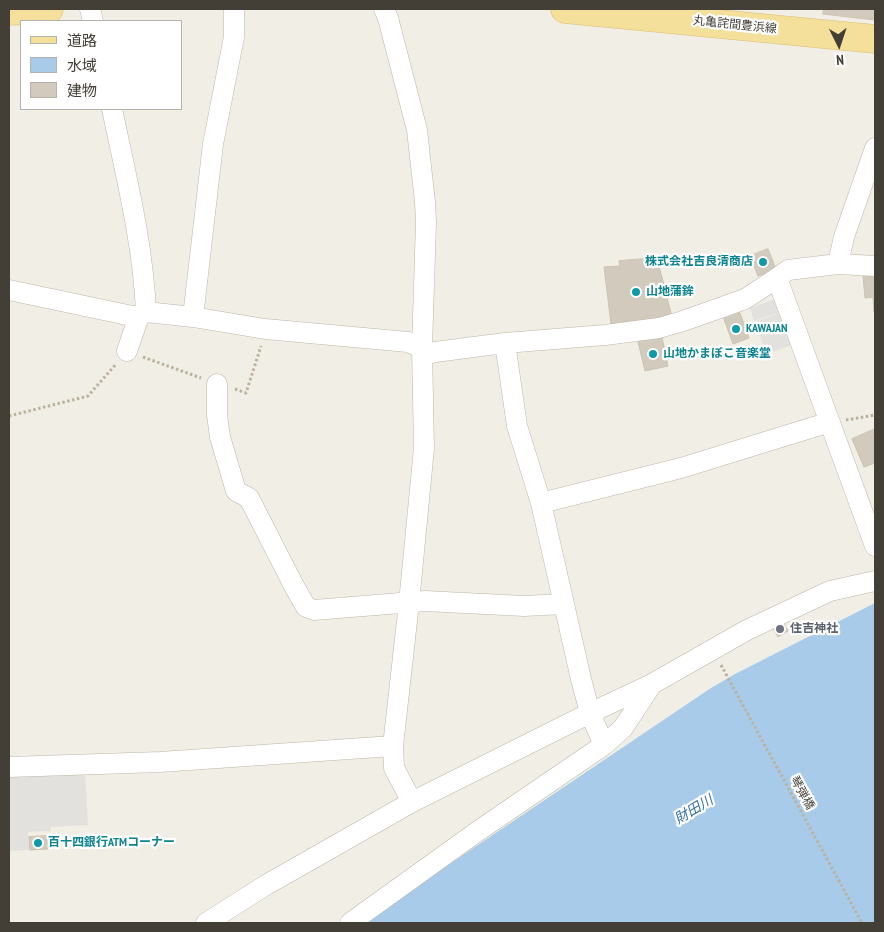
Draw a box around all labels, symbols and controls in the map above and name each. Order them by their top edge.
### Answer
street label: 丸亀詫間豊浜線 [692,13,778,37]
legend [20,20,182,110]
north arrow [814,20,864,70]
text: 道路 [67,31,97,50]
text: N [836,51,844,69]
text: 水域 [67,56,97,75]
text: 建物 [67,81,97,100]
place label: 株式会社吉良清商店 [645,255,753,269]
marker: 株式会社吉良清商店 [757,256,769,268]
place label: 山地蒲鉾 [646,285,694,299]
marker: 山地蒲鉾 [630,286,642,298]
place label: KAWAJAN [746,322,788,336]
marker: KAWAJAN [730,323,742,335]
place label: 山地かまぼこ音楽堂 [663,347,771,361]
marker: 山地かまぼこ音楽堂 [647,348,659,360]
place label: 住吉神社 [790,622,838,636]
marker: 住吉神社 [774,623,786,635]
street label: 琴弾橋 [787,774,817,812]
water label: 財田川 [672,792,716,828]
place label: 百十四銀行ATMコーナー [48,836,175,850]
marker: 百十四銀行ATMコーナー [32,837,44,849]

